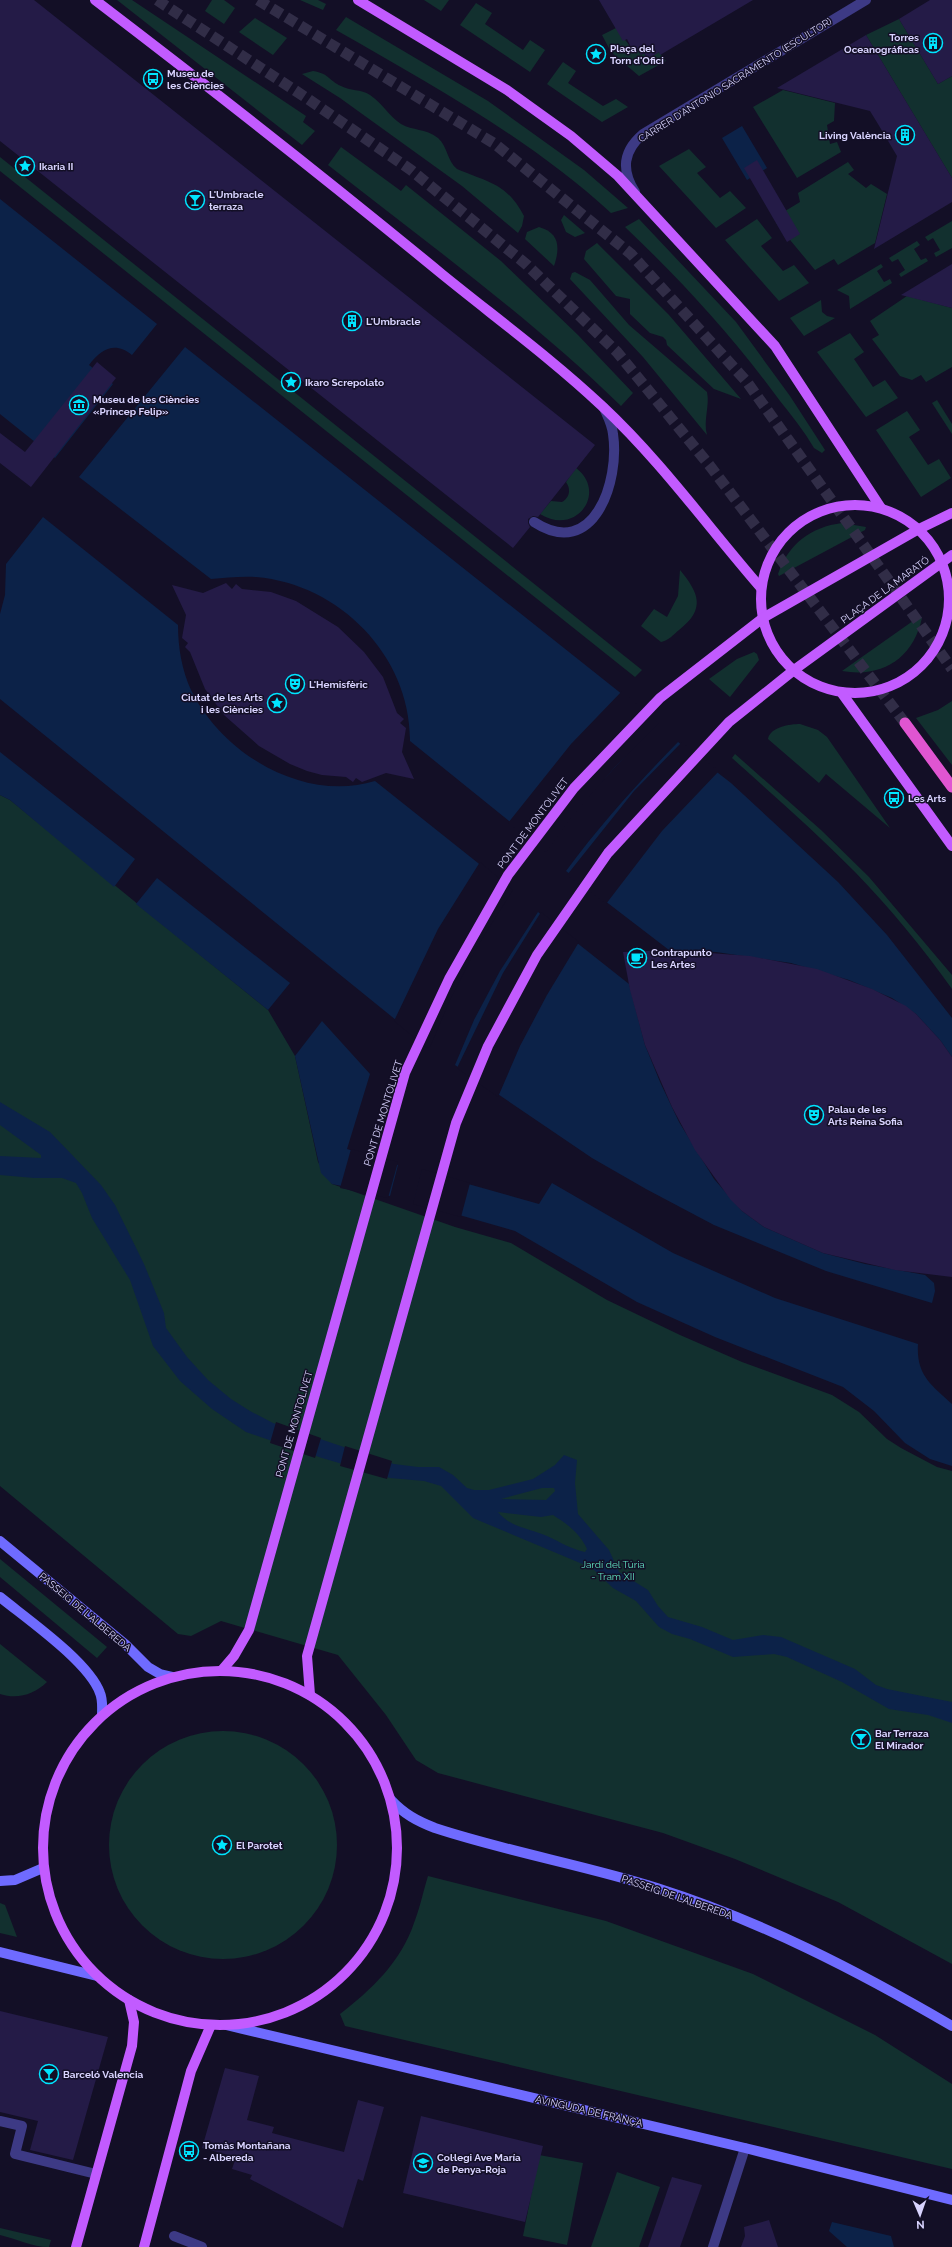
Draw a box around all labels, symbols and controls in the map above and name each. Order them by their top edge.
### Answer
street label: CARRER D'ANTONIO SACRAMENTO (ESCULTOR) [636,15,834,145]
place label: Torres Oceanográficas [844,32,919,55]
building icon: Torres Oceanográficas [922,32,944,54]
place icon: Plaça del Torn d'Ofici [585,43,607,65]
place label: Plaça del Torn d'Ofici [610,43,664,66]
bus stop icon: Museu de les Ciències [142,68,164,90]
place label: Museu de les Ciències [167,68,224,91]
building icon: Living València [894,124,916,146]
place label: Living València [819,130,891,141]
place icon: Ikaria II [14,155,36,177]
place label: Ikaria II [39,161,74,172]
bar icon: L'Umbracle terraza [184,189,206,211]
place label: L'Umbracle terraza [209,189,264,212]
building icon: L'Umbracle [341,310,363,332]
place label: L'Umbracle [366,316,421,327]
place icon: Ikaro Screpolato [280,371,302,393]
place label: Ikaro Screpolato [305,377,384,388]
museum icon: Museu de les Ciències «Príncep Felip» [68,394,90,416]
place label: Museu de les Ciències «Príncep Felip» [93,394,199,417]
street label: PLAÇA DE LA MARATÓ [839,554,932,626]
theatre icon: L'Hemisfèric [284,673,306,695]
place label: L'Hemisfèric [309,679,368,690]
place label: Ciutat de les Arts i les Ciències [181,692,263,715]
place icon: Ciutat de les Arts i les Ciències [266,692,288,714]
street label: PONT DE MONTOLIVET [495,776,571,870]
bus stop icon: Les Arts [883,787,905,809]
place label: Les Arts [908,793,946,804]
cafe icon: Contrapunto Les Artes [626,947,648,969]
place label: Contrapunto Les Artes [651,947,712,970]
street label: PONT DE MONTOLIVET [362,1059,404,1167]
theatre icon: Palau de les Arts Reina Sofia [803,1104,825,1126]
place label: Palau de les Arts Reina Sofia [828,1104,903,1127]
street label: PONT DE MONTOLIVET [274,1369,314,1479]
park label: Jardí del Túria - Tram XII [581,1559,645,1582]
street label: PASSEIG DE L'ALBEREDA [37,1570,133,1654]
bar icon: Bar Terraza El Mirador [850,1728,872,1750]
place label: Bar Terraza El Mirador [875,1728,929,1751]
place icon: El Parotet [211,1834,233,1856]
place label: El Parotet [236,1840,283,1851]
street label: PASSEIG DE L'ALBEREDA [620,1873,734,1921]
bar icon: Barceló Valencia [38,2063,60,2085]
place label: Barceló Valencia [63,2069,144,2080]
street label: AVINGUDA DE FRANÇA [534,2093,644,2129]
bus stop icon: Tomàs Montañana - Albereda [178,2140,200,2162]
place label: Tomàs Montañana - Albereda [203,2140,291,2163]
school or university icon: Col·legi Ave María de Penya-Roja [412,2152,434,2174]
place label: Col·legi Ave María de Penya-Roja [437,2152,521,2175]
north arrow [900,2195,940,2235]
text: N [916,2218,925,2231]

